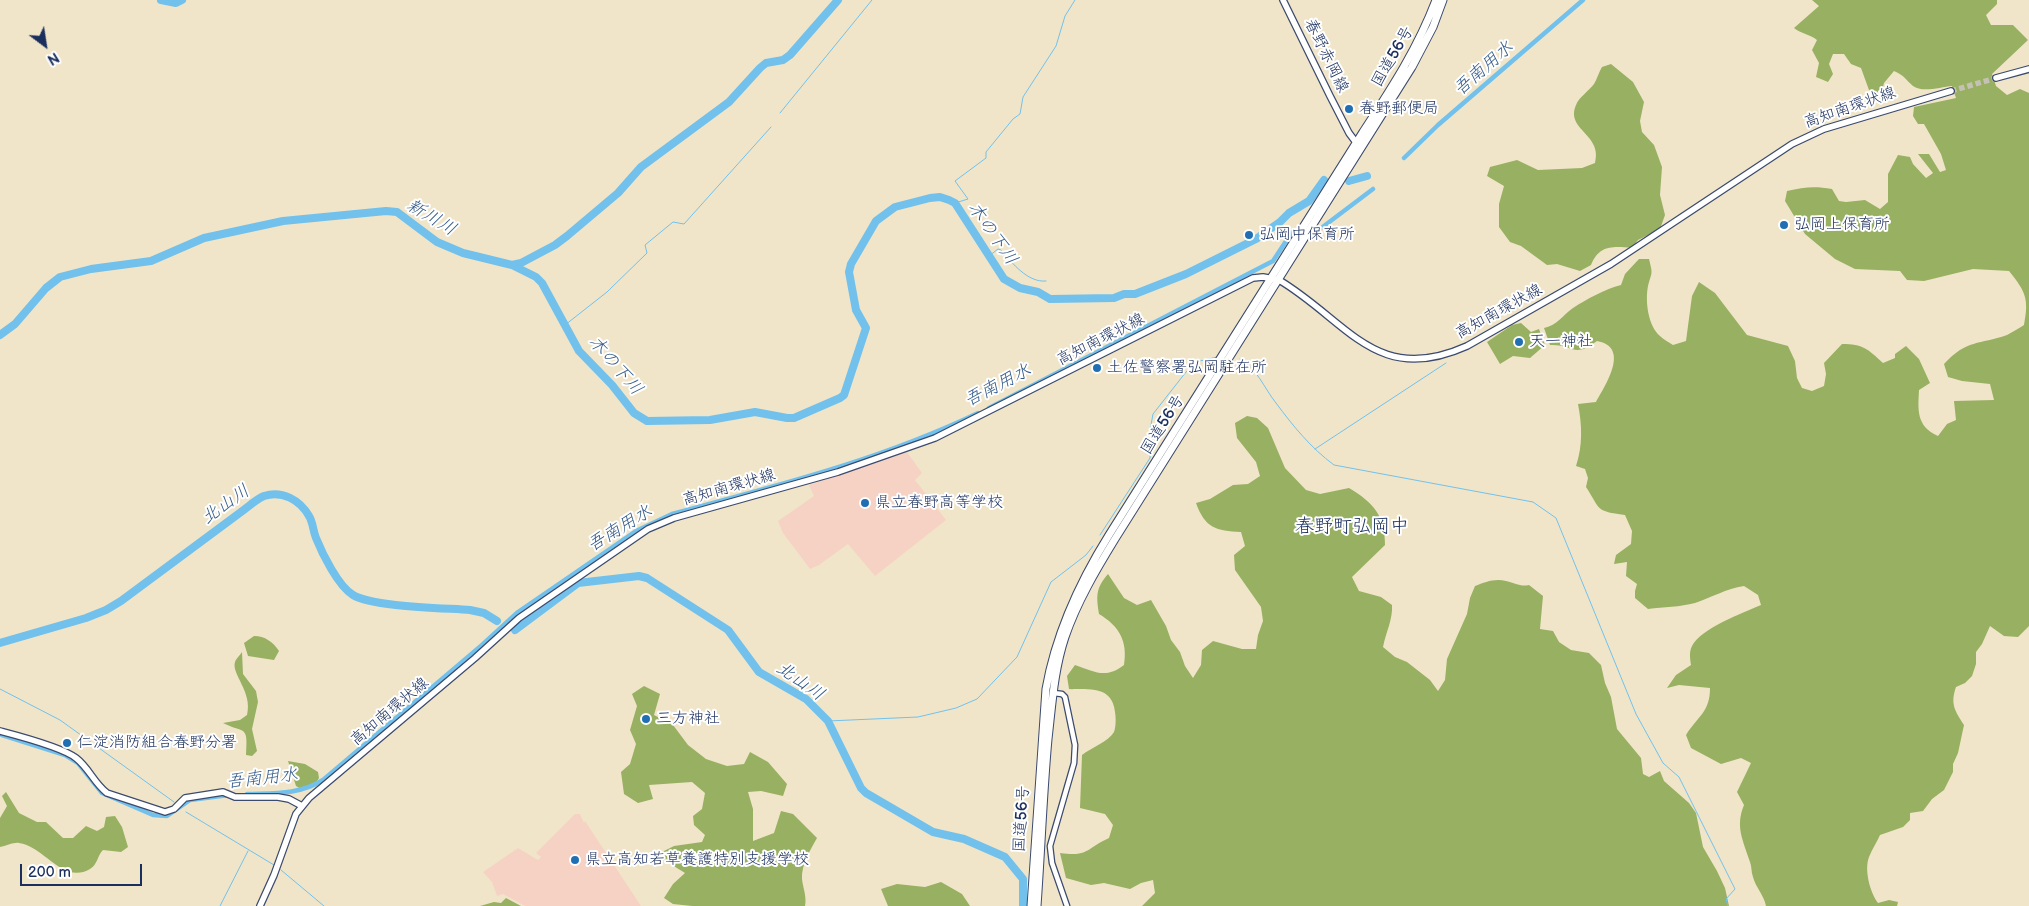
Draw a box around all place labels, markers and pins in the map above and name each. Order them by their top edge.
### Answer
place label: 春野郵便局 [1359,99,1439,119]
marker: 春野郵便局 [1343,103,1355,115]
place label: 弘岡上保育所 [1794,215,1890,235]
marker: 弘岡上保育所 [1778,219,1790,231]
place label: 弘岡中保育所 [1259,225,1355,245]
marker: 弘岡中保育所 [1243,229,1255,241]
place label: 天一神社 [1529,332,1593,352]
marker: 天一神社 [1513,336,1525,348]
place label: 土佐警察署弘岡駐在所 [1107,358,1267,378]
marker: 土佐警察署弘岡駐在所 [1091,362,1103,374]
place label: 県立春野高等学校 [875,493,1003,513]
marker: 県立春野高等学校 [859,497,871,509]
place label: 三方神社 [656,709,720,729]
marker: 三方神社 [640,713,652,725]
place label: 仁淀消防組合春野分署 [77,733,237,753]
marker: 仁淀消防組合春野分署 [61,737,73,749]
place label: 県立高知若草養護特別支援学校 [585,850,809,870]
marker: 県立高知若草養護特別支援学校 [569,854,581,866]

